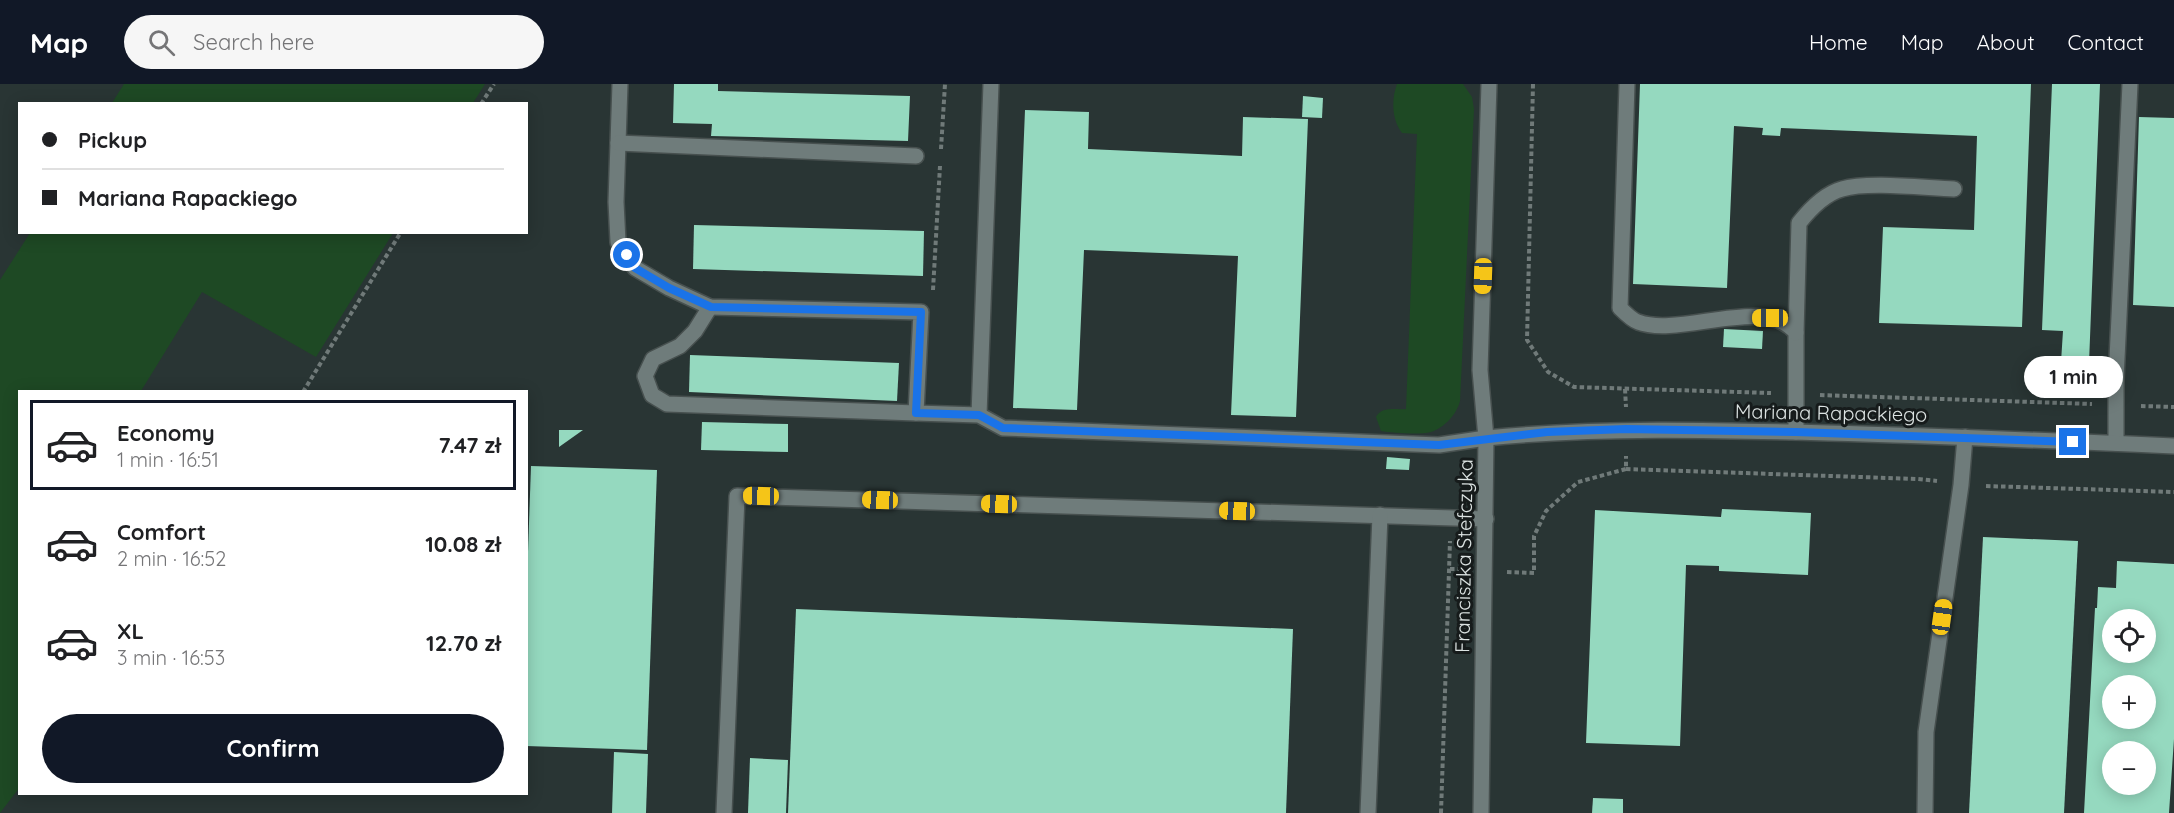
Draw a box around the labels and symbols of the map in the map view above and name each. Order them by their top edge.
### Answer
route start [613,241,640,268]
car [1473,258,1493,294]
car [1752,309,1788,327]
callout: 1 min [2024,355,2122,397]
street label: Mariana Rapackiego [1735,398,1927,427]
route end [2059,428,2086,455]
street label: Franciszka Stefczyka [1449,459,1478,653]
car [743,487,779,505]
car [862,490,898,510]
car [981,494,1017,514]
car [1219,501,1255,521]
car [1931,598,1953,636]

